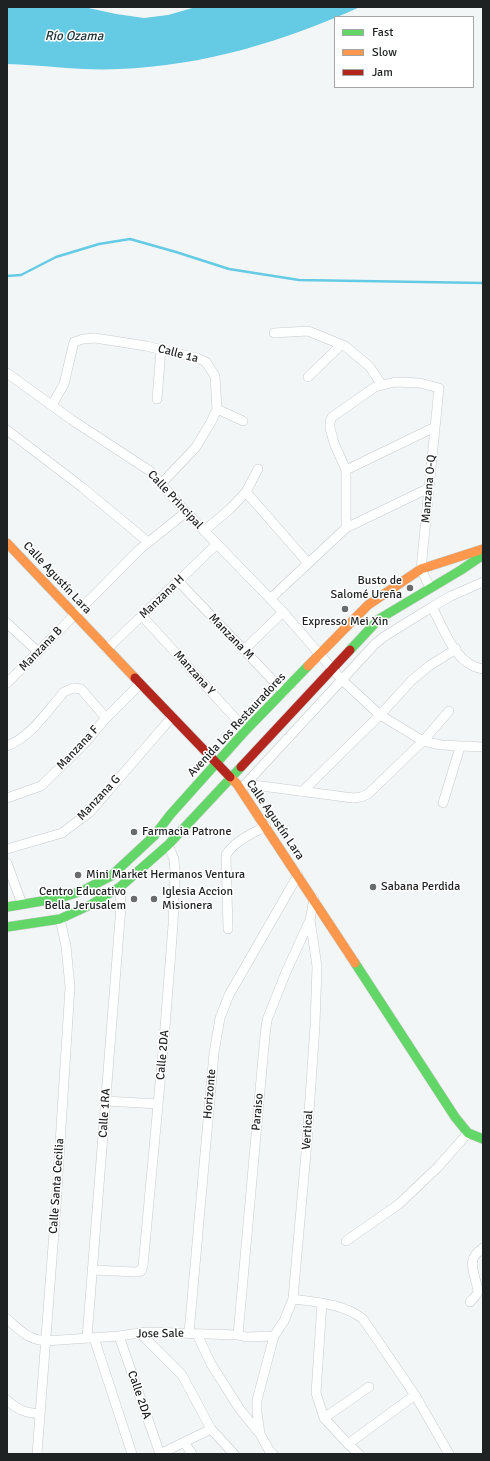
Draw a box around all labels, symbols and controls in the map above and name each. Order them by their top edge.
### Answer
legend [334,16,474,88]
text: Fast [372,25,393,40]
water label: Río Ozama [45,29,103,45]
text: Slow [372,45,397,60]
text: Jam [372,65,393,80]
street label: Calle 1a [156,342,200,366]
street label: Manzana O-Q [419,454,439,524]
street label: Calle Principal [144,468,206,532]
street label: Calle Agustín Lara [20,539,94,617]
street label: Manzana H [136,572,188,622]
place label: Busto de Salomé Ureña [331,574,402,602]
marker: Busto de Salomé Ureña [405,583,415,593]
marker: Expresso Mei Xin [340,604,350,614]
street label: Manzana M [205,611,257,663]
place label: Expresso Mei Xin [302,615,388,629]
street label: Manzana B [16,624,66,674]
street label: Manzana Y [170,648,218,698]
street label: Avenida Los Restauradores [185,670,289,780]
street label: Manzana F [54,723,102,773]
street label: Manzana G [74,772,124,824]
street label: Calle Agustín Lara [243,777,307,863]
place label: Farmacia Patrone [142,825,231,839]
marker: Farmacia Patrone [129,827,139,837]
place label: Mini Market Hermanos Ventura [86,868,245,882]
marker: Mini Market Hermanos Ventura [73,870,83,880]
place label: Sabana Perdida [381,880,460,894]
marker: Sabana Perdida [368,882,378,892]
place label: Centro Educativo Bella Jerusalem [39,885,126,913]
place label: Iglesia Accion Misionera [162,885,233,913]
marker: Centro Educativo Bella Jerusalem [129,894,139,904]
marker: Iglesia Accion Misionera [149,894,159,904]
street label: Calle 2DA [154,1029,172,1081]
street label: Horizonte [201,1068,219,1120]
street label: Calle 1RA [96,1088,114,1138]
street label: Paraiso [249,1093,267,1131]
street label: Vertical [299,1110,317,1150]
street label: Calle Santa Cecilia [46,1138,68,1234]
street label: Jose Sale [136,1326,184,1342]
street label: Calle 2DA [124,1369,154,1421]

